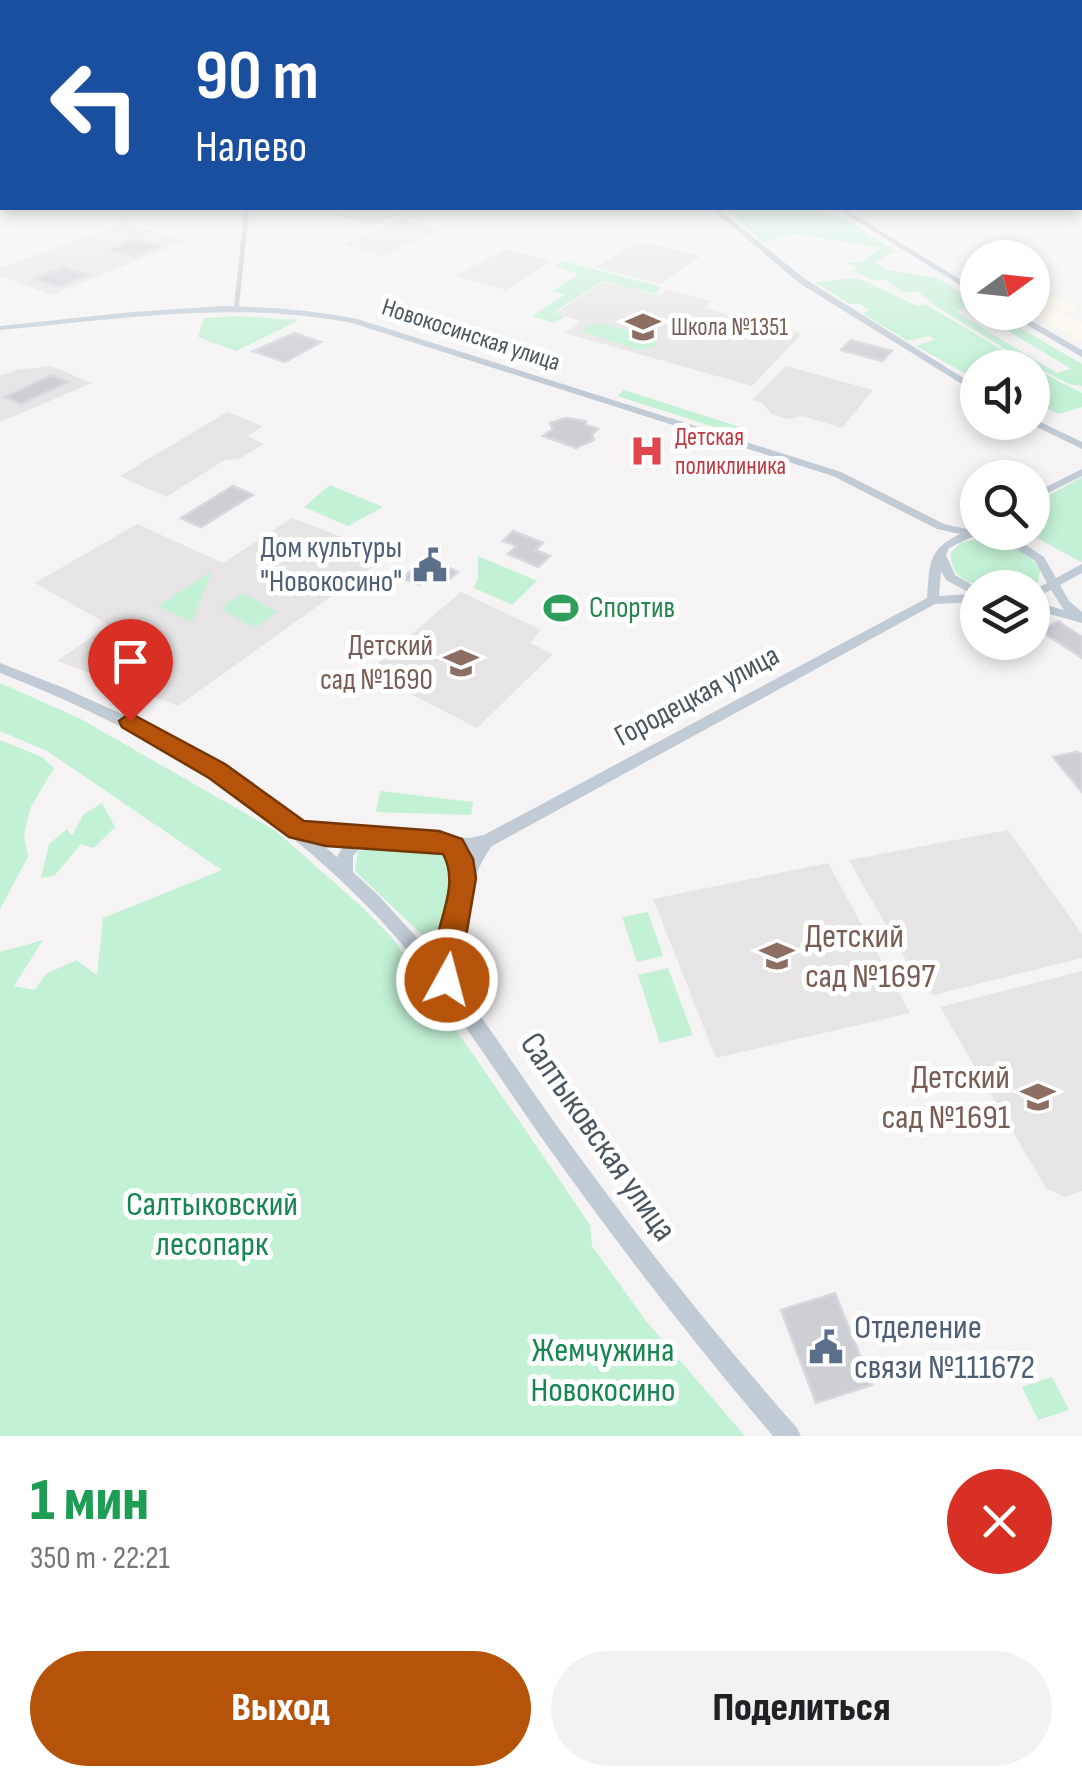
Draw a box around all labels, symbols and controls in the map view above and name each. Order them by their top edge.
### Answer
text: 90 m [195,35,319,119]
icon: left [30,40,160,170]
text: Налево [195,120,307,175]
north arrow [960,240,1050,330]
map controls [960,240,1050,660]
street label: Новокосинская улица [378,292,564,378]
school or university icon: Школа №1351 [624,308,662,346]
place label: Школа №1351 [671,312,788,343]
button: sound [960,350,1050,440]
place label: Детская поликлиника [675,422,786,482]
hospital icon: Детская поликлиника [628,432,666,470]
button: search [960,460,1050,550]
place label: Дом культуры "Новокосино" [260,530,402,600]
public building icon: Дом культуры "Новокосино" [411,546,449,584]
button: layers [960,570,1050,660]
sports icon: Спортив [542,589,580,627]
place label: Спортив [589,590,675,626]
pin [88,619,173,722]
place label: Детский сад №1690 [320,628,433,698]
icon: arrive [103,634,158,689]
street label: Городецкая улица [608,638,786,754]
school or university icon: Детский сад №1690 [442,644,480,682]
place label: Детский сад №1697 [805,915,935,998]
position arrow [395,928,499,1032]
school or university icon: Детский сад №1697 [758,937,796,975]
street label: Салтыковская улица [510,1024,686,1250]
place label: Детский сад №1691 [881,1056,1010,1139]
school or university icon: Детский сад №1691 [1019,1078,1057,1116]
park label: Салтыковский лесопарк [126,1183,298,1266]
place label: Отделение связи №111672 [854,1306,1035,1389]
public building icon: Отделение связи №111672 [807,1328,845,1366]
park label: Жемчужина Новокосино [531,1329,675,1412]
text: 1 мин [30,1465,149,1537]
button: close [947,1469,1052,1574]
text: 350 m · 22:21 [30,1539,170,1578]
button: Выход [30,1651,531,1766]
button: Поделиться [551,1651,1052,1766]

